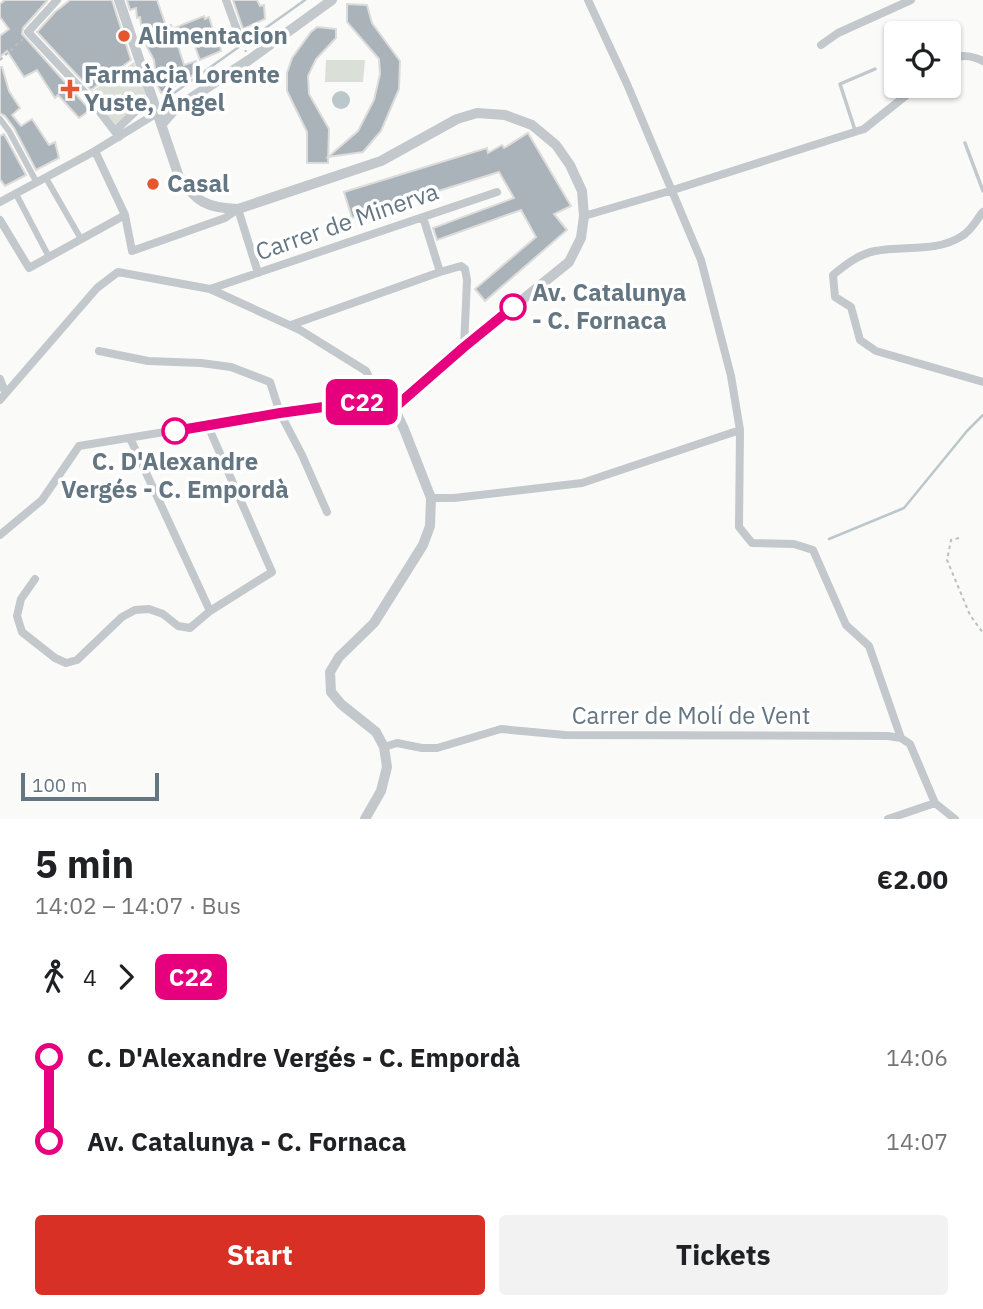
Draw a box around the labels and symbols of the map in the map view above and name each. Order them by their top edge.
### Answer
place label: Alimentacion [138,19,288,51]
marker: Alimentacion [116,28,132,44]
place label: Farmàcia Lorente Yuste, Ángel [84,58,280,118]
marker: Farmàcia Lorente Yuste, Ángel [62,81,78,97]
place label: Casal [167,167,229,199]
street label: Carrer de Minerva [251,175,443,267]
marker: Casal [145,176,161,192]
place label: Av. Catalunya - C. Fornaca [532,276,686,336]
marker: Av. Catalunya - C. Fornaca [500,294,526,320]
line badge: C22 [322,379,402,425]
marker: C. D'Alexandre Vergés - C. Empordà [162,418,188,444]
place label: C. D'Alexandre Vergés - C. Empordà [61,445,289,505]
street label: Carrer de Molí de Vent [572,699,810,731]
scale bar [21,770,159,802]

